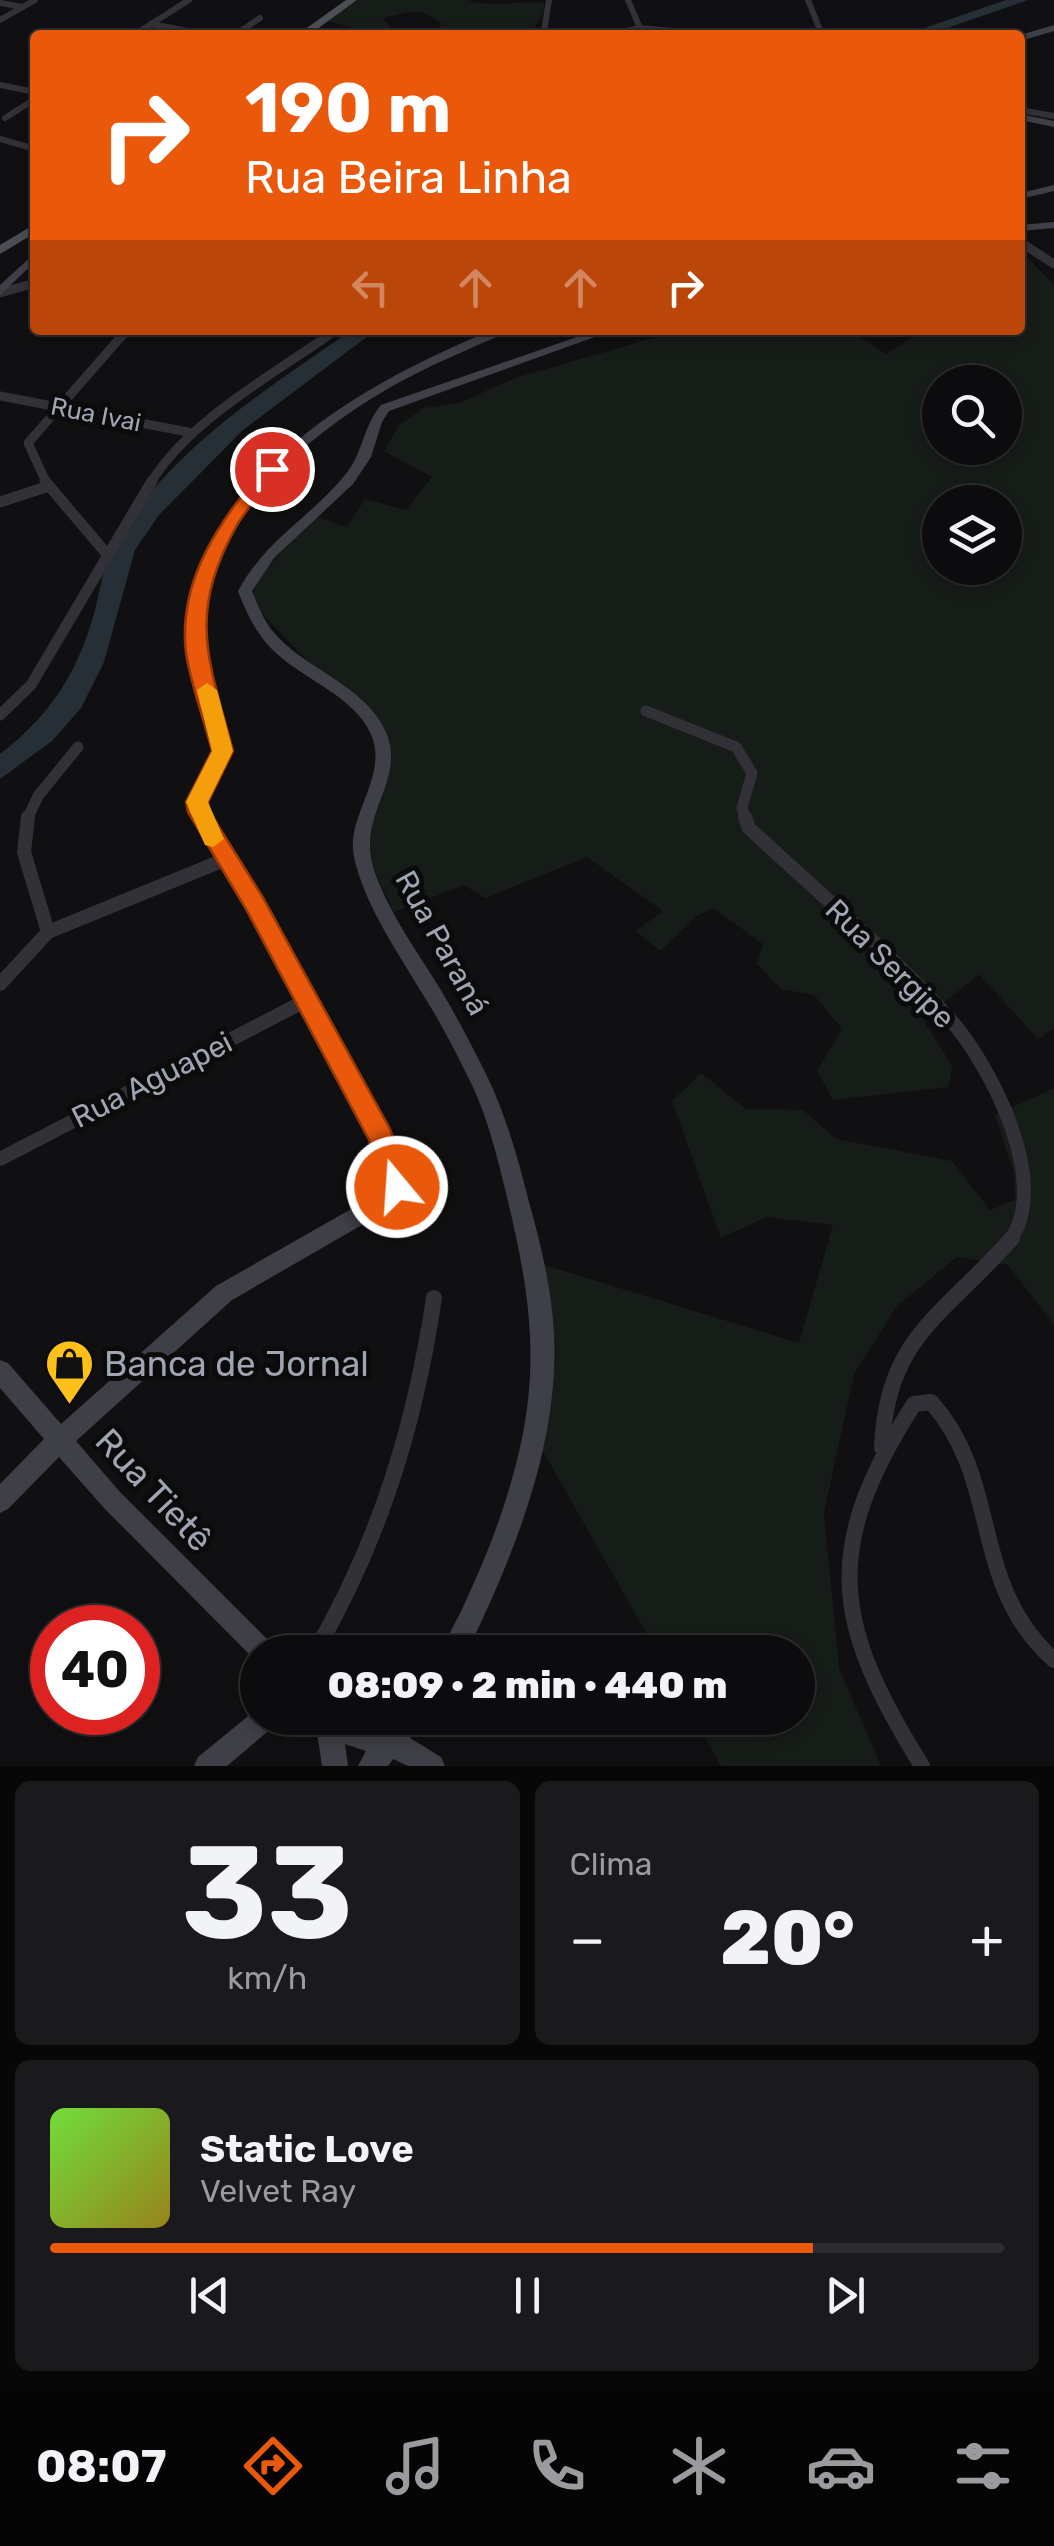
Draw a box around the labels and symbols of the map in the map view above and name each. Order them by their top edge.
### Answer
street label: Rua Ivai [48,392,144,437]
pin [230,427,315,512]
street label: Rua Paraná [388,864,496,1022]
street label: Rua Sergipe [818,892,962,1036]
street label: Rua Aguapei [66,1024,238,1136]
position arrow [345,1135,449,1239]
shop icon: Banca de Jornal [43,1338,95,1406]
place label: Banca de Jornal [104,1343,369,1385]
street label: Rua Tietê [87,1420,221,1560]
speed limit sign: 40 [30,1605,160,1735]

